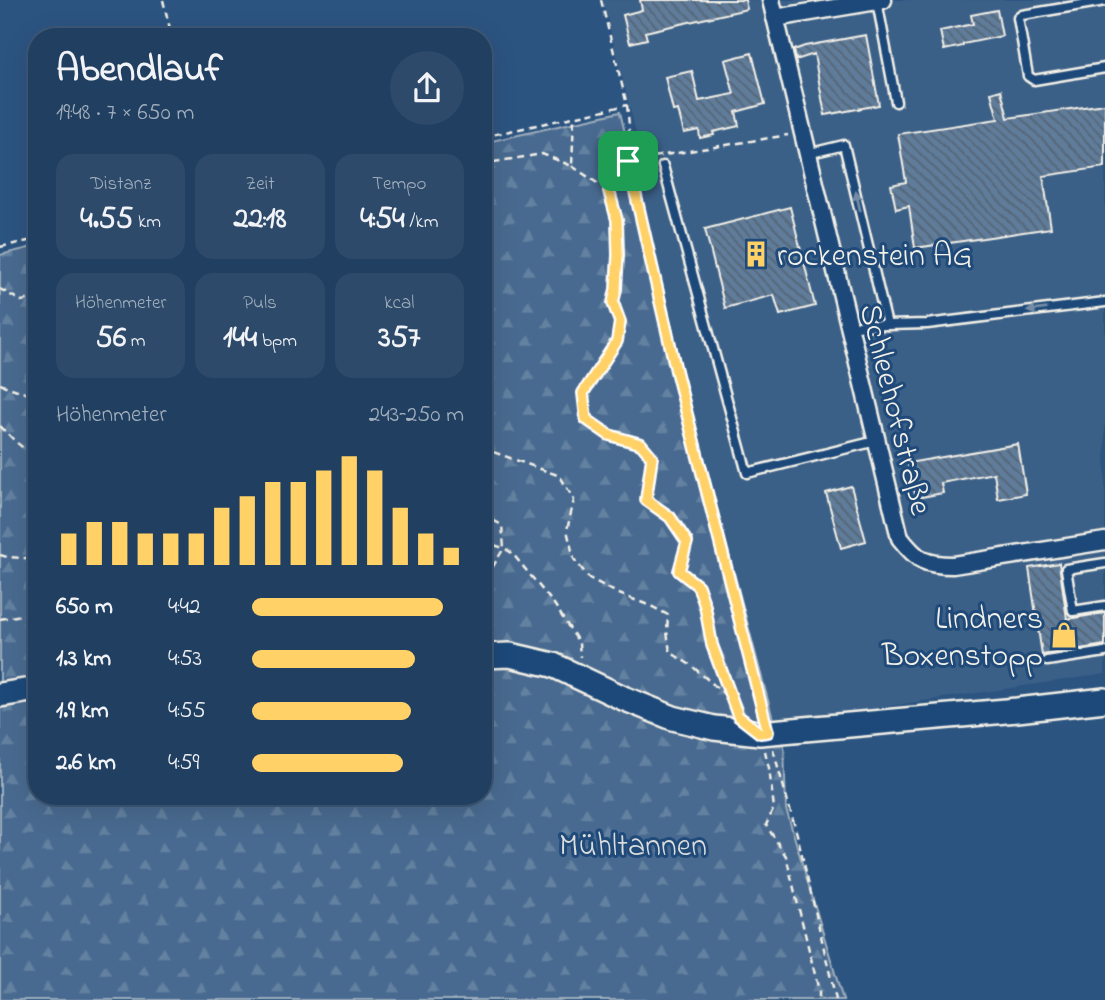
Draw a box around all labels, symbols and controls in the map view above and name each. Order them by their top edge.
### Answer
text: Abendlauf [56,43,223,99]
button: share [390,51,464,125]
text: 19:48 · 7 × 650 m [56,97,194,130]
pin [598,131,658,191]
icon: arrive [609,142,647,180]
text: Distanz [90,171,151,198]
text: Zeit [245,171,275,198]
text: Tempo [372,171,427,198]
one-way arrow [852,190,863,212]
text: 4.55 [80,198,133,242]
text: 22:18 [233,198,287,242]
text: 4:54 [360,198,405,242]
text: km [133,209,161,236]
text: /km [405,209,438,236]
place label: rockenstein AG [777,234,973,281]
building icon: rockenstein AG [741,239,771,269]
text: Höhenmeter [75,290,166,317]
text: Puls [243,290,277,317]
text: kcal [384,290,414,317]
street label: Schleehofstraße [845,299,943,521]
one-way arrow [1026,304,1048,315]
text: 56 [96,317,126,361]
text: 144 [223,317,257,361]
text: 357 [378,317,420,361]
text: m [126,328,146,355]
text: bpm [257,328,297,355]
text: Höhenmeter [56,399,167,432]
text: 243–250 m [369,399,464,432]
text: 650 m [56,591,113,624]
text: 4:42 [168,591,200,624]
place label: Lindners Boxenstopp [881,597,1043,681]
shop icon: Lindners Boxenstopp [1049,620,1079,650]
text: 1.3 km [56,643,111,676]
text: 4:53 [168,643,202,676]
text: 1.9 km [56,695,109,728]
text: 4:55 [168,695,206,728]
text: 2.6 km [56,747,116,780]
text: 4:59 [168,747,200,780]
park label: Mühltannen [559,824,707,871]

